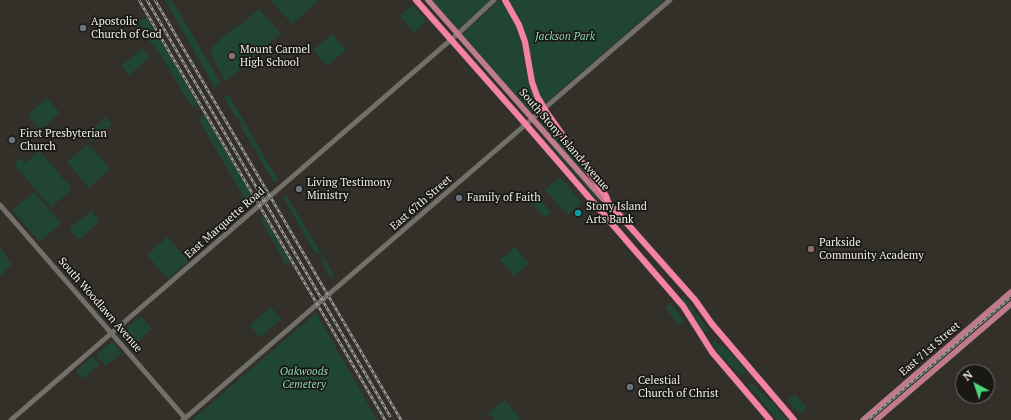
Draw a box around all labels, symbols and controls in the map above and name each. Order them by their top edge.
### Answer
place label: Apostolic Church of God [91,15,162,41]
marker: Apostolic Church of God [78,23,88,33]
park label: Jackson Park [535,30,595,44]
place label: Mount Carmel High School [240,43,310,69]
marker: Mount Carmel High School [227,51,237,61]
street label: South Stony Island Avenue [516,86,612,194]
place label: First Presbyterian Church [20,127,107,153]
marker: First Presbyterian Church [7,135,17,145]
street label: East 67th Street [388,173,454,233]
place label: Living Testimony Ministry [307,176,392,202]
marker: Living Testimony Ministry [294,184,304,194]
street label: East Marquette Road [182,185,268,261]
place label: Family of Faith [467,191,541,205]
marker: Family of Faith [454,193,464,203]
place label: Stony Island Arts Bank [586,200,647,226]
marker: Stony Island Arts Bank [573,208,583,218]
place label: Parkside Community Academy [819,236,924,262]
marker: Parkside Community Academy [806,244,816,254]
street label: South Woodlawn Avenue [55,255,145,355]
street label: East 71st Street [897,319,963,379]
north arrow [955,364,995,404]
park label: Oakwoods Cemetery [280,365,328,391]
text: N [960,368,976,384]
place label: Celestial Church of Christ [638,374,719,400]
marker: Celestial Church of Christ [625,382,635,392]

